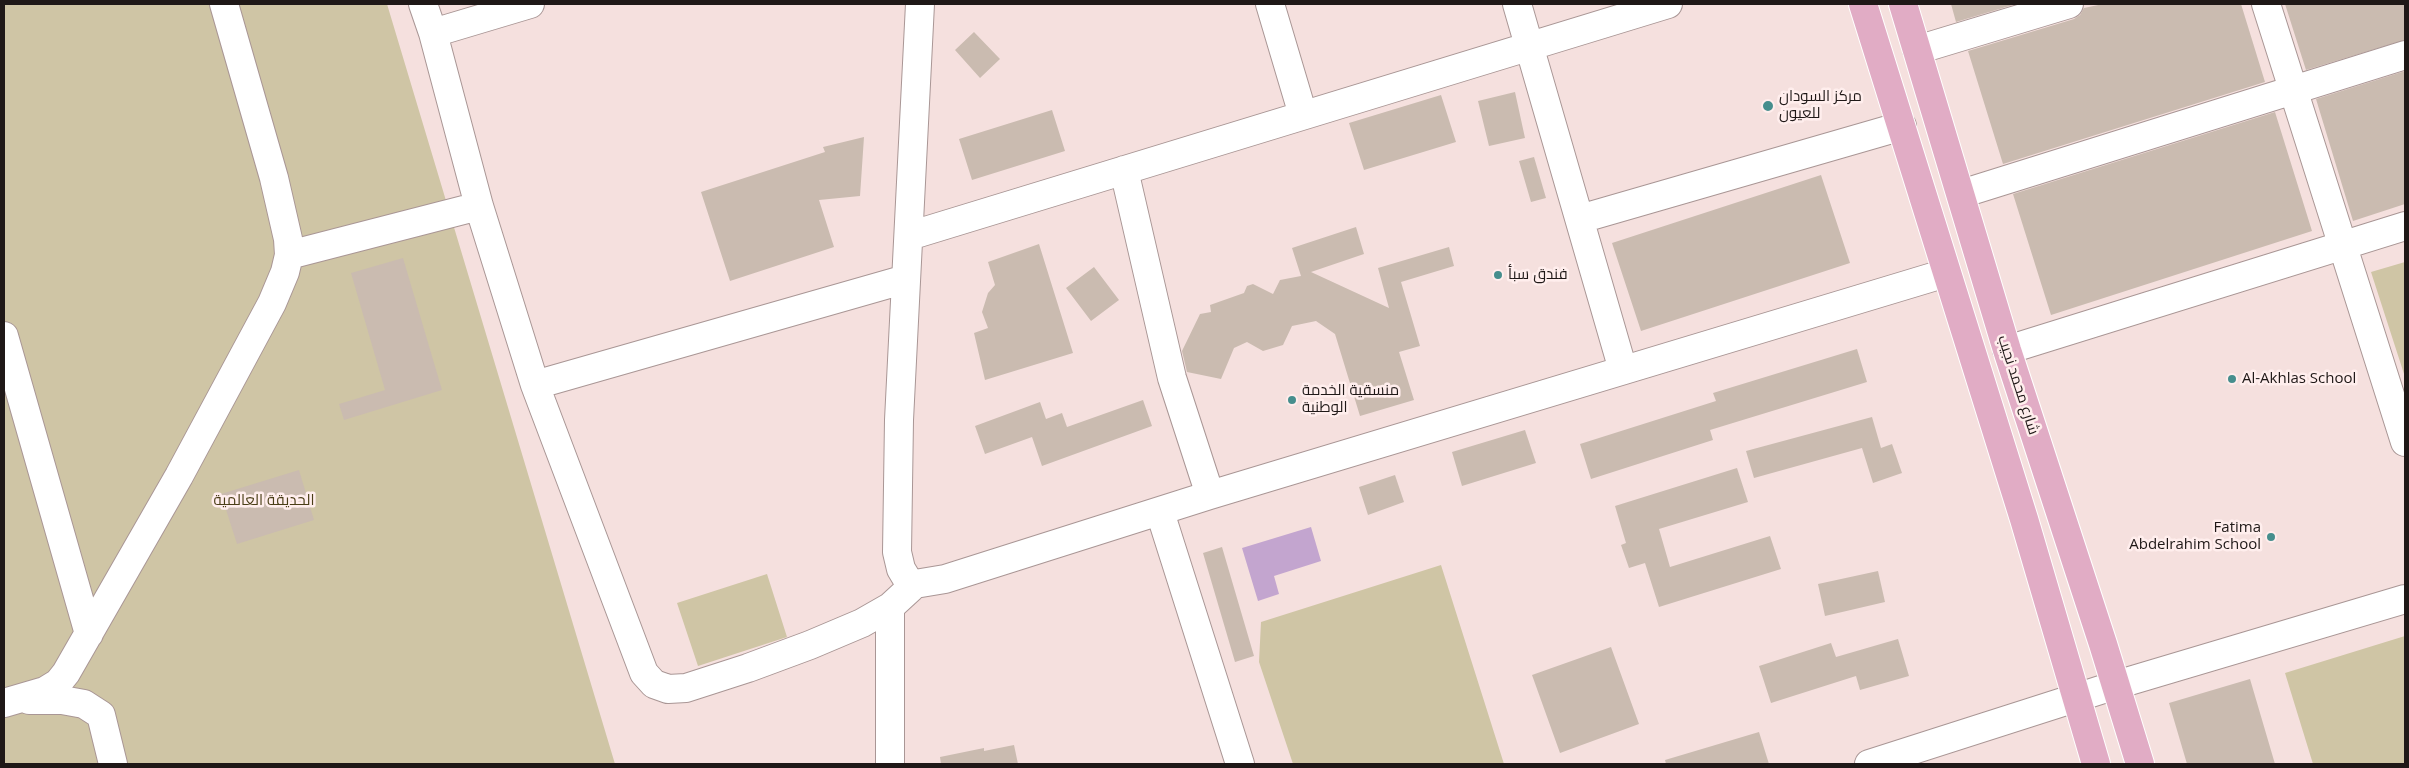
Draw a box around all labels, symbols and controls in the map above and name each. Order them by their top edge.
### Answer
place label: مركز السودان للعيون [1779,88,1862,123]
marker: مركز السودان للعيون [1761,99,1775,113]
place label: فندق سبأ [1508,266,1568,284]
marker: فندق سبأ [1492,269,1504,281]
street label: شارع محمد نجيب [1993,333,2043,437]
place label: Al-Akhlas School [2242,370,2356,388]
marker: Al-Akhlas School [2226,373,2238,385]
place label: منسقية الخدمة الوطنية [1302,382,1399,417]
marker: منسقية الخدمة الوطنية [1286,394,1298,406]
park label: الحديقة العالمية [214,492,314,510]
place label: Fatima Abdelrahim School [2129,519,2261,554]
marker: Fatima Abdelrahim School [2265,531,2277,543]

